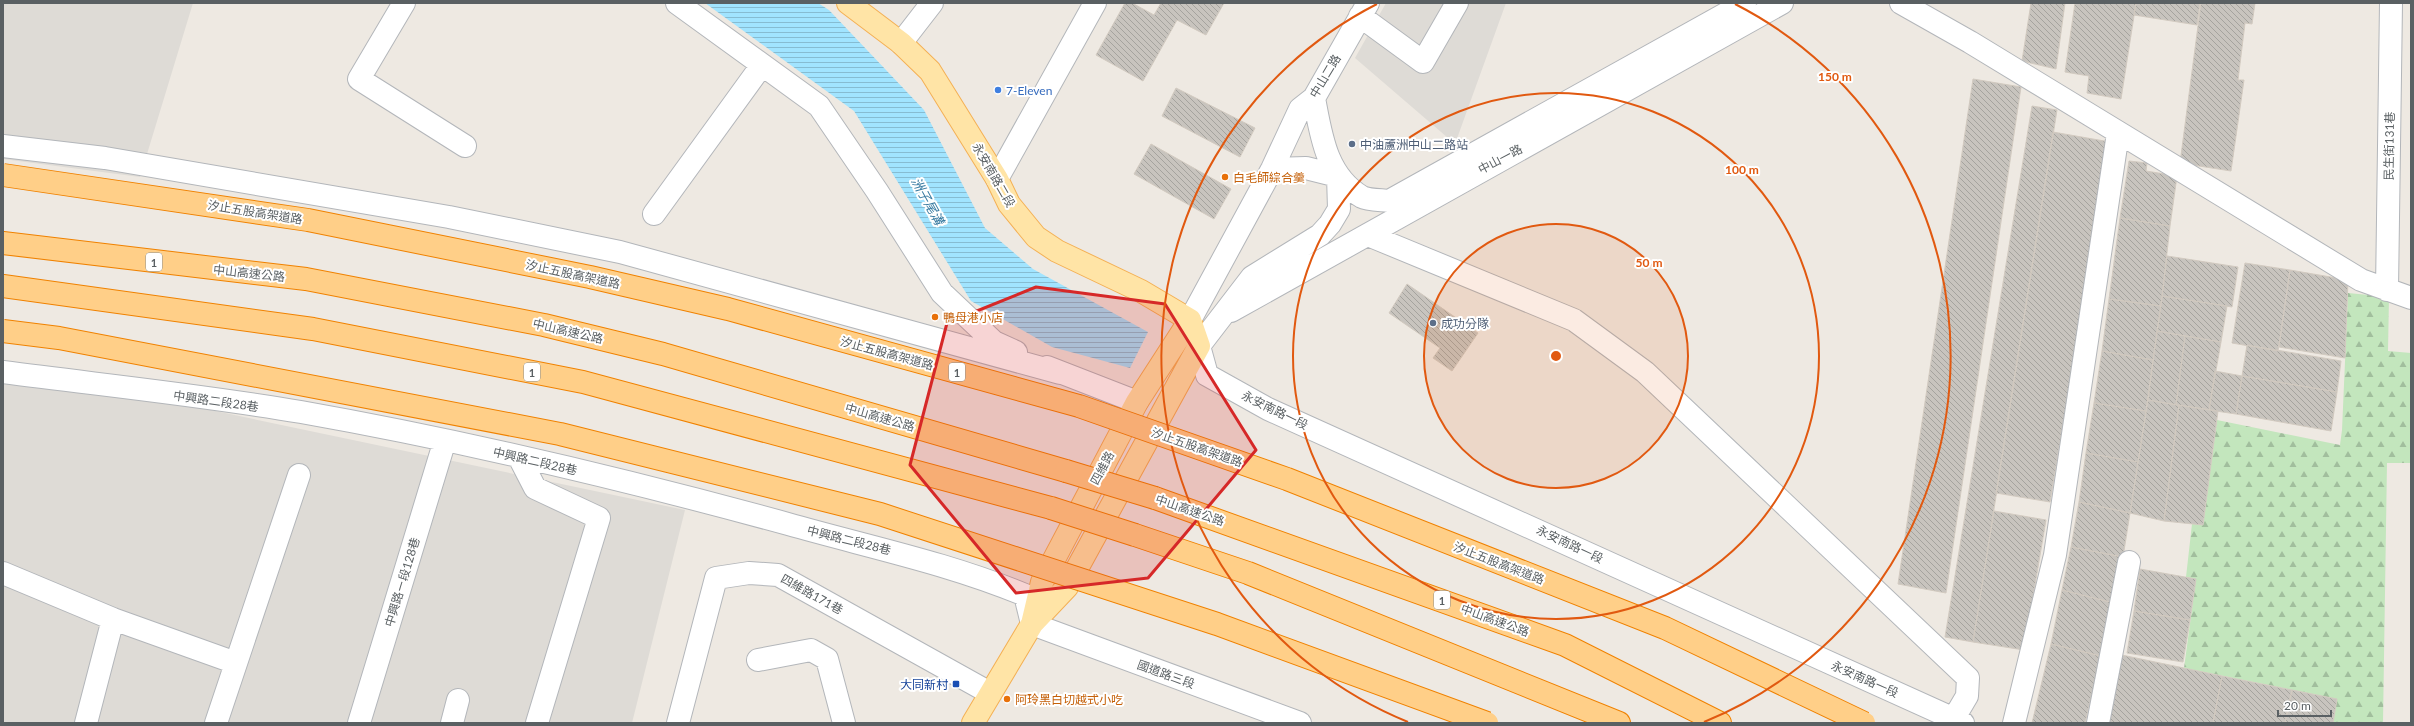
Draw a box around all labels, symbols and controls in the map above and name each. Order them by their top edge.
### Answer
street label: 中山二路 [1306,52,1344,100]
text: 150 m [1818,69,1852,84]
place label: 7-Eleven [1006,83,1052,98]
marker: 7-Eleven [993,85,1003,95]
street label: 民生街131巷 [2381,111,2397,181]
place label: 中油蘆洲中山二路站 [1360,137,1468,152]
marker: 中油蘆洲中山二路站 [1347,139,1357,149]
street label: 永安南路二段 [970,140,1018,210]
street label: 中山一路 [1475,141,1525,177]
text: 100 m [1725,162,1759,177]
place label: 白毛師綜合羹 [1233,170,1305,185]
marker: 白毛師綜合羹 [1220,172,1230,182]
water label: 洲子尾溝 [908,174,949,229]
street label: 汐止五股高架道路 [206,197,304,227]
road number: 1 [146,253,162,271]
text: 50 m [1636,255,1662,270]
street label: 汐止五股高架道路 [524,257,622,291]
street label: 中山高速公路 [212,262,286,284]
place label: 鴨母港小店 [943,310,1003,325]
marker: 鴨母港小店 [930,312,940,322]
street label: 中山高速公路 [531,316,605,346]
place label: 成功分隊 [1441,316,1489,331]
marker: 成功分隊 [1428,318,1438,328]
street label: 汐止五股高架道路 [839,333,935,373]
centre of rings [1549,349,1563,363]
road number: 1 [524,363,540,381]
road number: 1 [949,363,965,381]
street label: 永安南路一段 [1239,387,1311,433]
street label: 中興路二段28巷 [172,388,260,414]
street label: 中山高速公路 [843,400,917,434]
street label: 汐止五股高架道路 [1149,424,1245,470]
street label: 中興路二段28巷 [491,444,579,478]
street label: 四維路 [1087,449,1117,487]
street label: 中山高速公路 [1154,491,1226,529]
street label: 中興路二段28巷 [806,522,892,558]
street label: 永安南路一段 [1534,522,1606,566]
street label: 中興路ㄧ段128巷 [381,535,423,629]
street label: 汐止五股高架道路 [1451,539,1547,587]
street label: 四維路171巷 [778,571,846,617]
road number: 1 [1434,591,1450,609]
street label: 中山高速公路 [1459,601,1531,639]
street label: 國道路三段 [1135,657,1197,691]
street label: 永安南路一段 [1829,658,1901,700]
place label: 大同新村 [900,677,949,692]
marker: 大同新村 [951,679,961,689]
place label: 阿玲黑白切越式小吃 [1015,692,1123,707]
scale bar [2278,692,2331,718]
marker: 阿玲黑白切越式小吃 [1002,694,1012,704]
text: 20 m [2284,698,2311,713]

